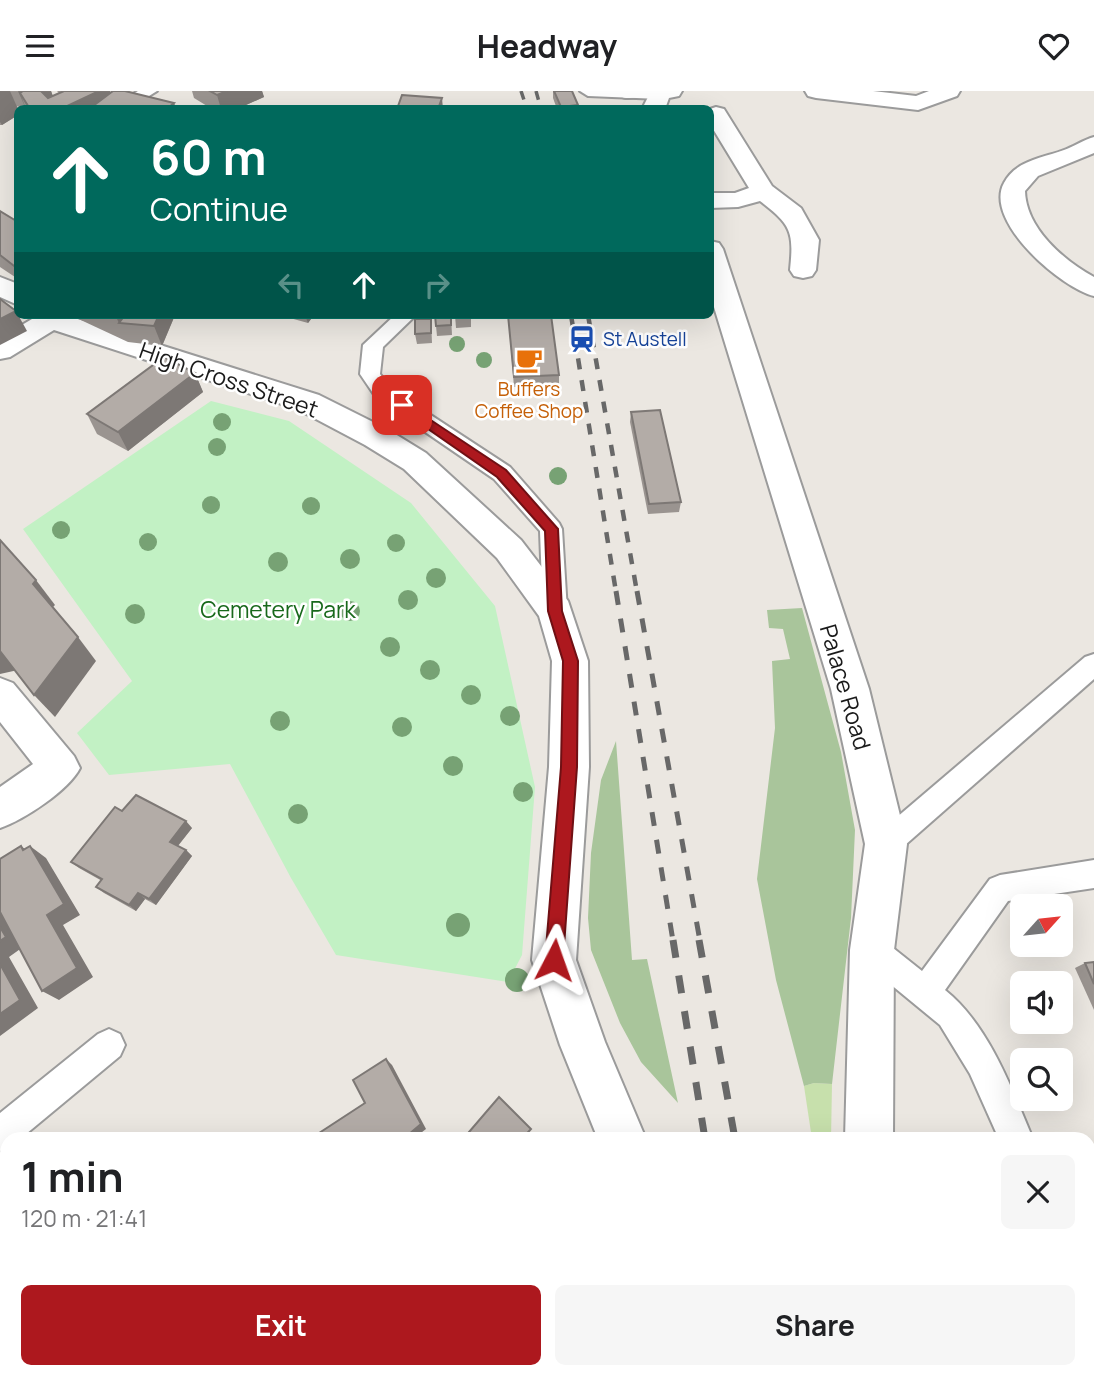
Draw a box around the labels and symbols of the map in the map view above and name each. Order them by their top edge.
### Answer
station icon: St Austell [567,324,597,354]
place label: St Austell [603,326,687,352]
street label: High Cross Street [135,333,323,425]
cafe icon: Buffers Coffee Shop [514,345,544,375]
pin [372,375,432,435]
place label: Buffers Coffee Shop [475,376,583,424]
park label: Cemetery Park [200,593,356,625]
street label: Palace Road [813,620,879,754]
north arrow [1010,894,1073,957]
position arrow [517,923,591,997]

